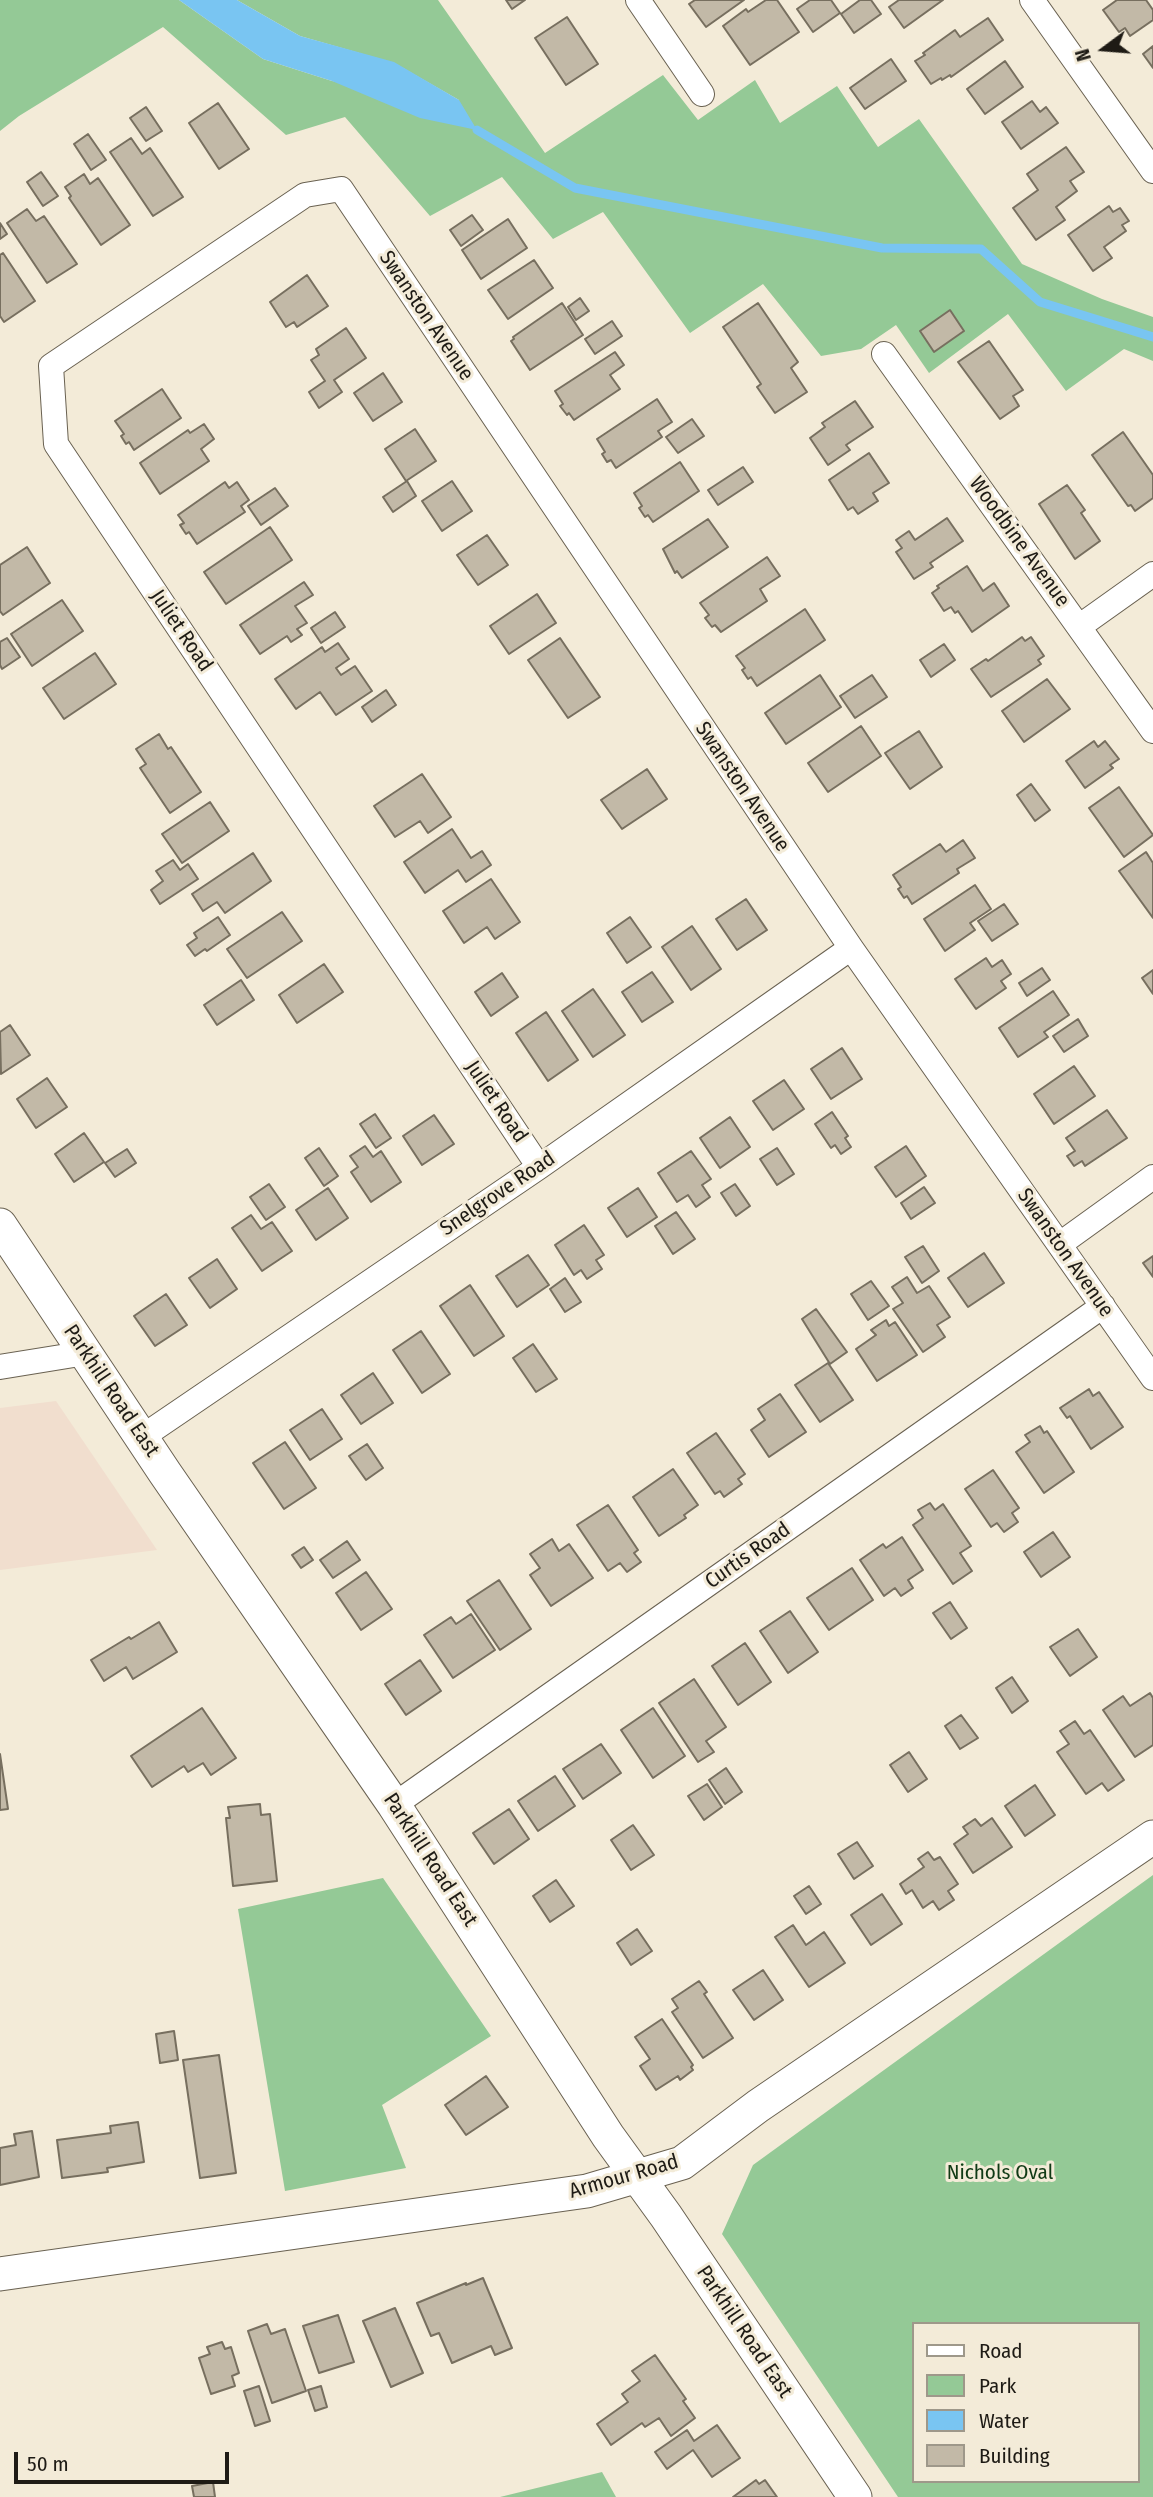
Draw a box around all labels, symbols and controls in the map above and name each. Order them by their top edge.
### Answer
north arrow [1069,14,1139,84]
text: N [1071,46,1096,64]
street label: Swanston Avenue [373,246,479,386]
street label: Woodbine Avenue [963,472,1075,612]
street label: Juliet Road [144,585,218,677]
street label: Swanston Avenue [689,717,795,857]
street label: Juliet Road [459,1056,533,1148]
street label: Snelgrove Road [436,1146,560,1242]
street label: Swanston Avenue [1011,1184,1119,1322]
street label: Parkhill Road East [58,1320,164,1462]
street label: Curtis Road [701,1518,795,1594]
street label: Parkhill Road East [378,1789,482,1931]
street label: Armour Road [567,2149,681,2205]
park label: Nichols Oval [947,2160,1053,2186]
street label: Parkhill Road East [691,2261,797,2403]
legend [912,2322,1139,2483]
text: Road [979,2338,1023,2364]
text: Park [979,2373,1016,2399]
text: Water [979,2408,1029,2434]
scale bar [18,2438,233,2482]
text: Building [979,2443,1050,2469]
text: 50 m [27,2451,69,2477]

